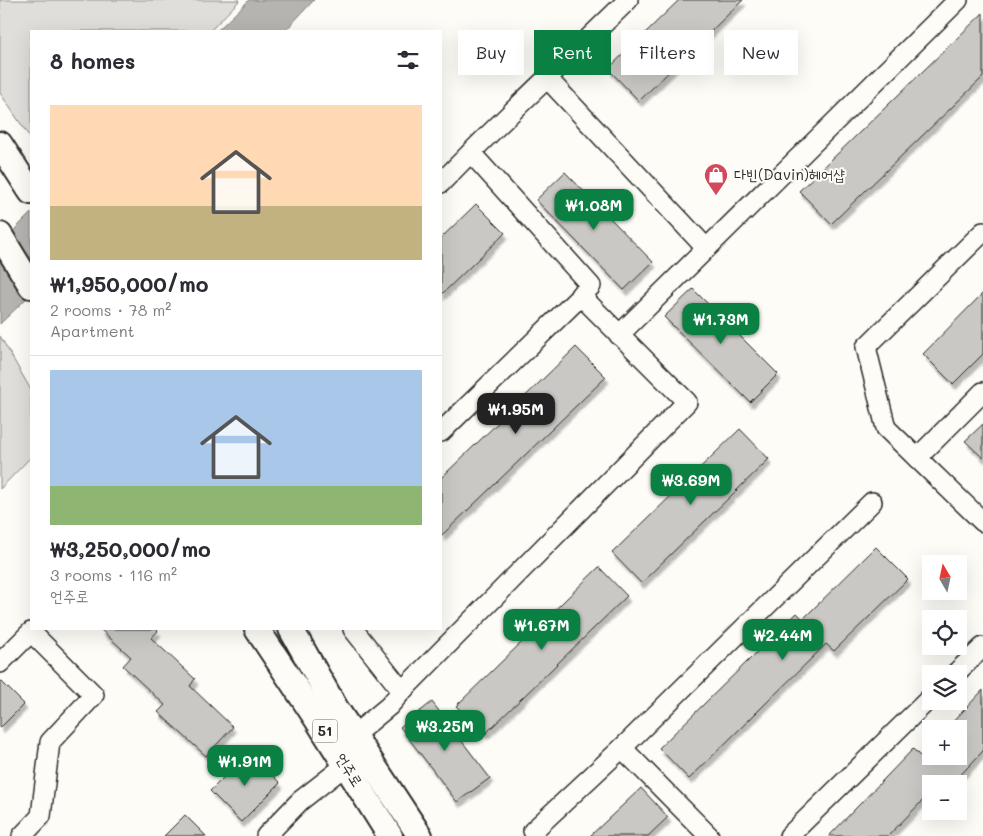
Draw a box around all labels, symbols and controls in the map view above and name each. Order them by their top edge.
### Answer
chip: Buy [458,30,524,75]
chip: Rent [534,30,611,75]
chip: Filters [621,30,714,75]
chip: New [724,30,798,75]
icon: filters [394,46,422,74]
text: 8 homes [50,47,135,74]
icon: home [191,137,281,227]
shop icon: 다빈(Davin)헤어샵 [703,162,729,196]
place label: 다빈(Davin)헤어샵 [734,164,845,184]
pin: ₩1.08M [553,188,635,231]
text: ₩1.08M [565,194,623,215]
text: ₩1,950,000/mo [50,270,208,297]
text: 2 rooms · 78 m² [50,299,171,320]
pin: ₩1.73M [680,302,762,345]
text: ₩1.73M [693,308,749,329]
text: Apartment [50,320,135,341]
pin: ₩1.95M [475,392,557,435]
text: ₩1.95M [488,398,544,419]
icon: home [191,402,281,492]
pin: ₩3.69M [650,464,732,506]
text: ₩3.69M [662,469,720,490]
text: ₩3,250,000/mo [50,535,211,562]
north arrow [922,555,968,600]
map controls [922,555,967,820]
text: 3 rooms · 116 m² [50,564,177,585]
text: 언주로 [50,585,89,606]
pin: ₩1.67M [501,608,583,651]
button: locate [922,610,967,655]
text: ₩1.67M [514,614,570,635]
pin: ₩2.44M [742,618,824,661]
text: ₩2.44M [753,624,813,645]
button: layers [922,665,967,710]
pin: ₩3.25M [404,710,486,752]
text: ₩3.25M [416,715,474,736]
road number: 51 [312,719,338,742]
button: + [922,720,967,765]
pin: ₩1.91M [204,744,286,787]
street label: 언주로 [332,749,368,790]
text: ₩1.91M [218,750,272,771]
button: − [922,775,967,820]

